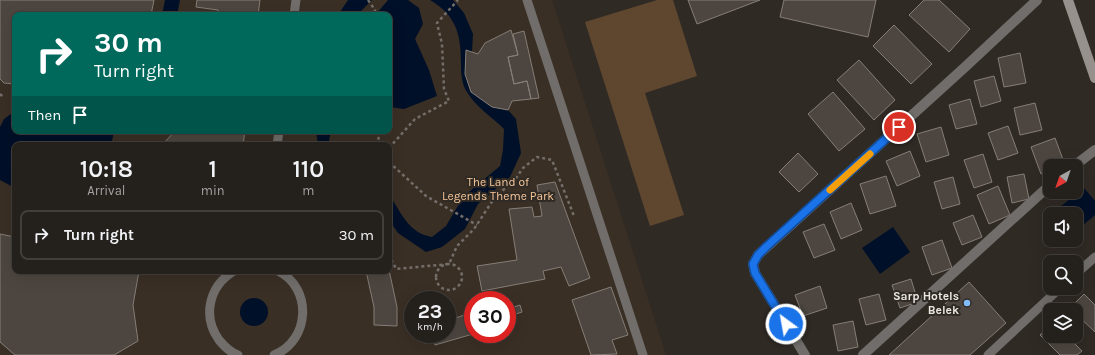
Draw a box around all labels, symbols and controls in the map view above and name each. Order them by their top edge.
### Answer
text: 30 m [94,26,163,59]
icon: right [28,28,80,80]
text: Turn right [94,60,174,82]
icon: arrive [69,104,91,126]
text: Then [28,106,61,124]
pin [882,110,916,144]
icon: arrive [888,116,910,138]
text: 10:18 [80,155,133,183]
text: 1 [209,155,217,183]
text: 110 [292,155,324,183]
north arrow [1043,159,1083,199]
map controls [1043,159,1083,343]
park label: The Land of Legends Theme Park [442,175,554,203]
text: Arrival [87,183,125,198]
text: min [201,183,225,198]
text: m [302,183,314,198]
button: sound [1043,207,1083,247]
icon: right [30,224,52,246]
text: Turn right [64,226,134,244]
text: 30 m [339,226,374,244]
button: search [1043,255,1083,295]
place label: Sarp Hotels Belek [893,289,959,317]
speed limit sign: 30 [464,291,516,343]
marker: Sarp Hotels Belek [962,298,972,308]
text: 23 [418,300,442,323]
position arrow [765,303,807,345]
button: layers [1043,303,1083,343]
text: km/h [417,321,443,333]

